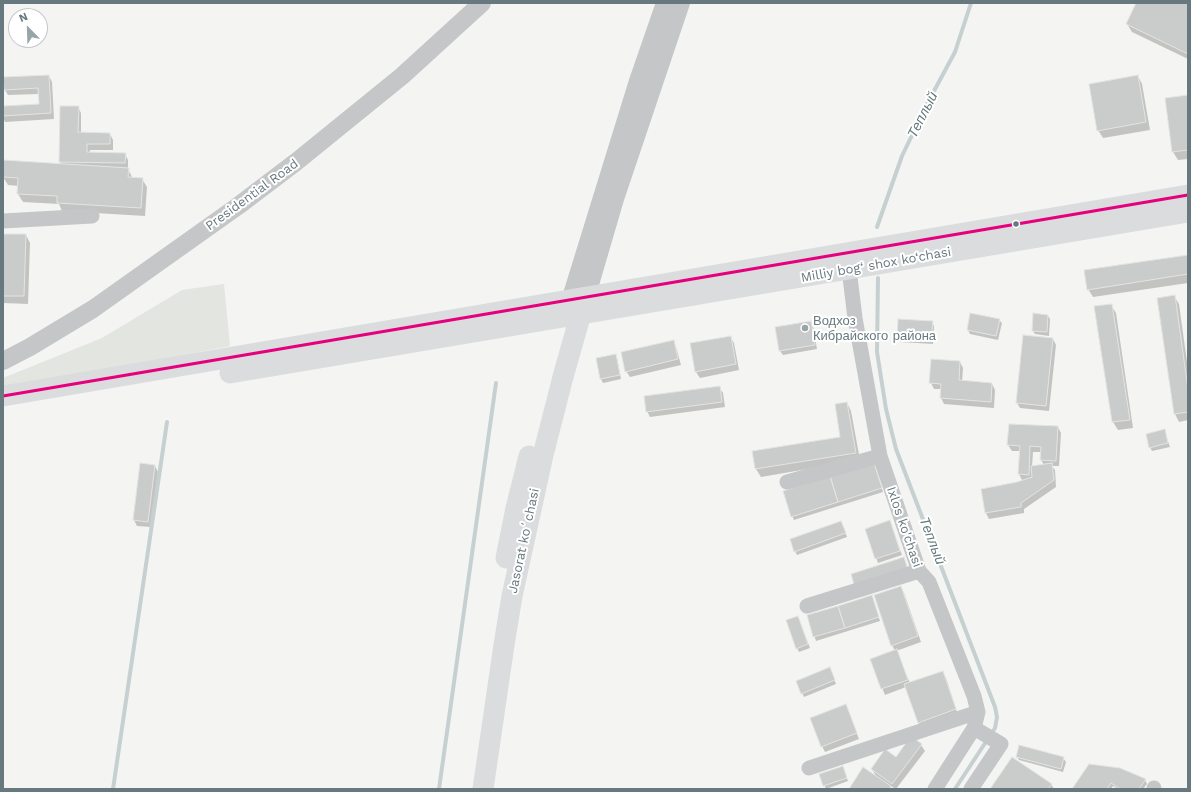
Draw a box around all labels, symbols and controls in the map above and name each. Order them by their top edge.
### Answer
north arrow [8,8,48,48]
text: N [17,10,30,25]
water label: Теплый [904,89,942,141]
street label: Presidential Road [203,156,301,234]
unlabelled marker [1011,219,1021,229]
street label: Milliy bog‘ shox ko‘chasi [800,244,952,286]
place label: Водхоз Кибрайского района [813,313,936,344]
marker: Водхоз Кибрайского района [800,323,810,333]
street label: Ixlos ko'chasi [883,485,925,569]
street label: Jasorat koʻchasi [505,487,543,595]
water label: Теплый [915,515,949,567]

